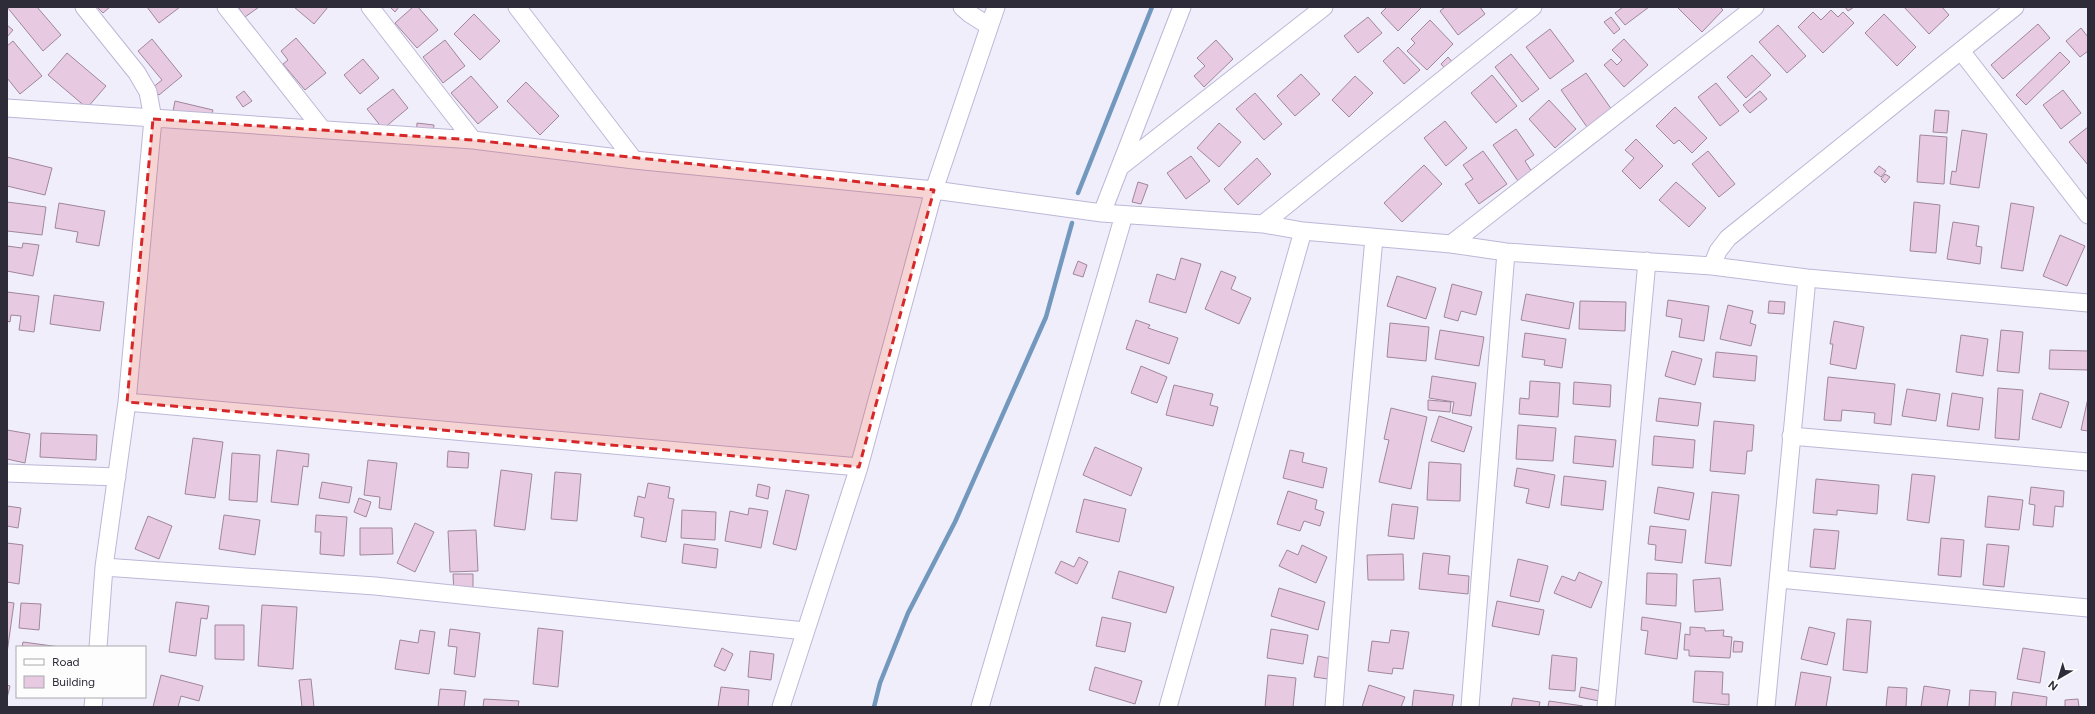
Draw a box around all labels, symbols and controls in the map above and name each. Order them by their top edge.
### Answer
legend [16,646,146,698]
text: Road [52,655,80,669]
north arrow [2039,658,2079,698]
text: Building [52,675,95,689]
text: N [2046,678,2061,693]

